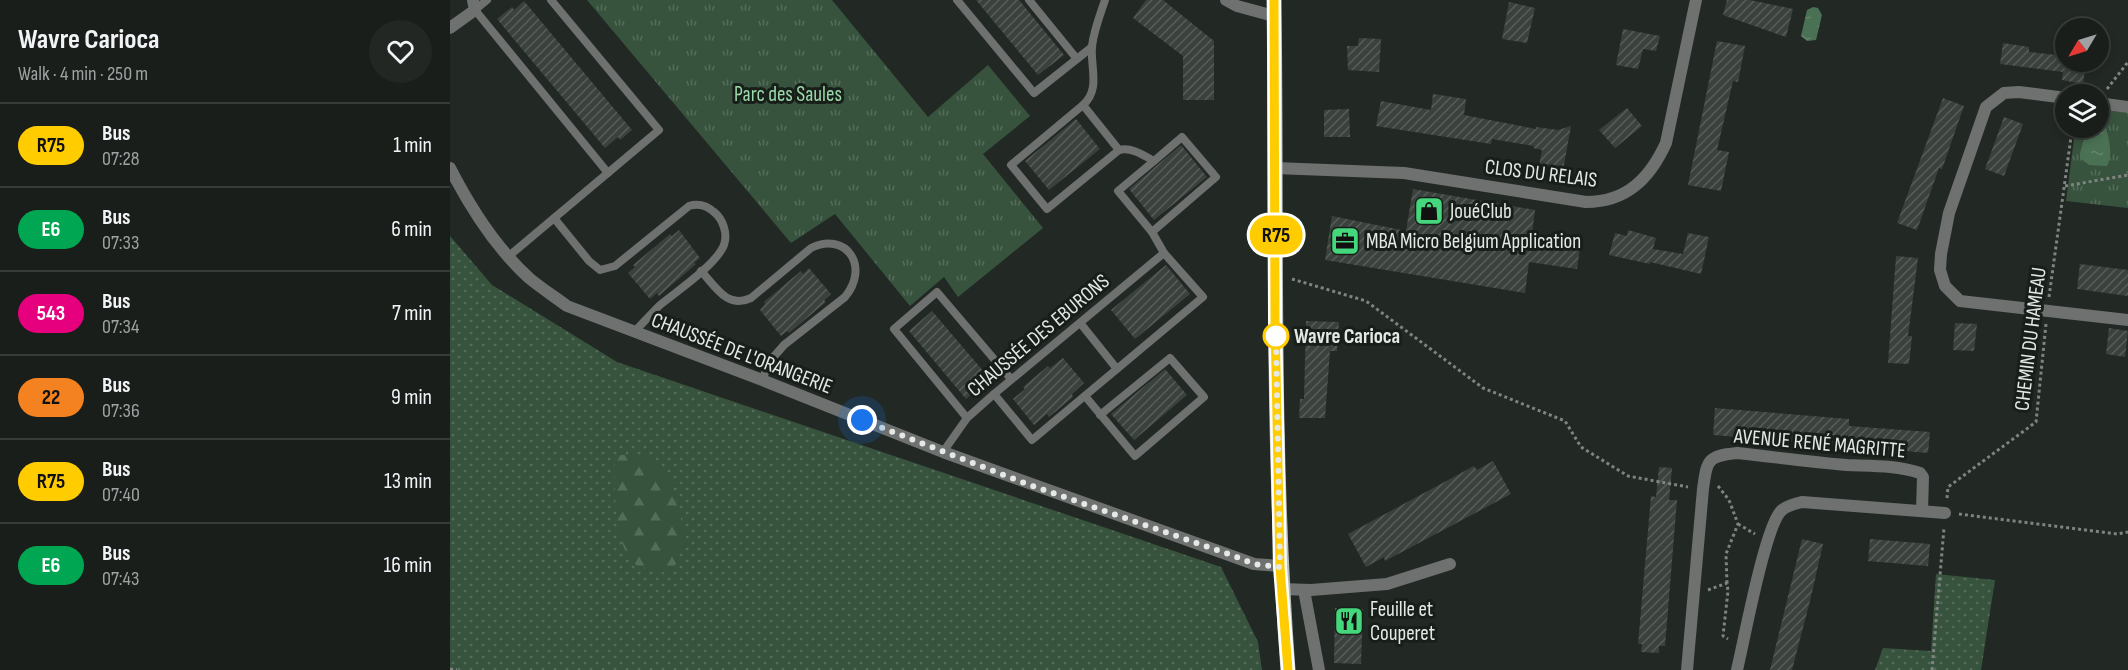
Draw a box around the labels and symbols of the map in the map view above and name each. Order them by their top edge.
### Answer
north arrow [2055,18,2109,72]
park label: Parc des Saules [734,82,842,107]
street label: CLOS DU RELAIS [1483,154,1598,193]
shop icon: JouéClub [1413,195,1445,227]
place label: JouéClub [1449,199,1512,224]
line badge: R75 [1242,216,1310,254]
office icon: MBA Micro Belgium Application [1329,225,1361,257]
place label: MBA Micro Belgium Application [1366,229,1581,254]
street label: CHEMIN DU HAMEAU [2009,266,2052,412]
street label: CHAUSSÉE DES EBURONS [962,269,1114,402]
street label: CHAUSSÉE DE L'ORANGERIE [648,307,836,400]
marker: Wavre Carioca [1263,323,1289,349]
place label: Wavre Carioca [1294,324,1400,349]
your location [847,405,877,435]
street label: AVENUE RENÉ MAGRITTE [1732,423,1907,463]
place label: Feuille et Couperet [1370,597,1435,646]
restaurant icon: Feuille et Couperet [1333,605,1365,637]

